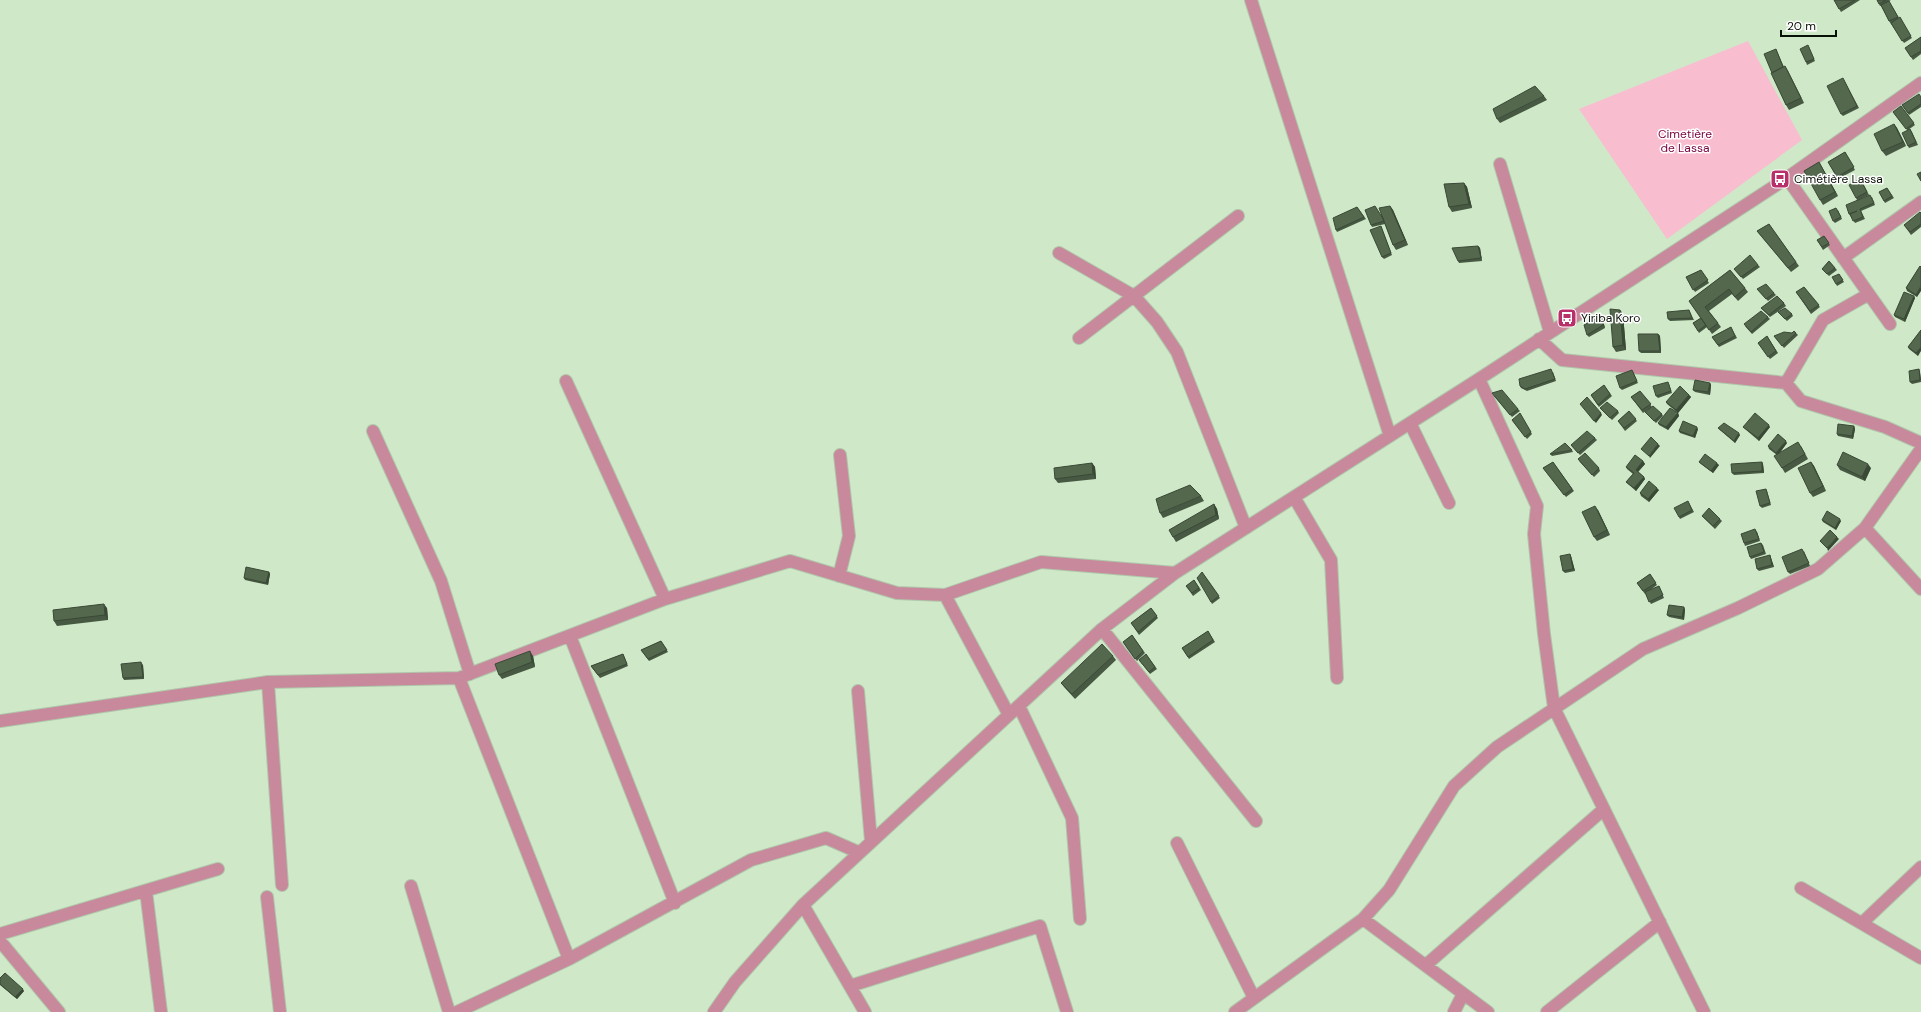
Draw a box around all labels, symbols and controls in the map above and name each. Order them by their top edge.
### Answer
scale bar [1781,12,1836,38]
text: 20 m [1787,18,1816,34]
park label: Cimetière de Lassa [1658,126,1712,156]
bus stop icon: Cimétière Lassa [1769,168,1791,190]
place label: Cimétière Lassa [1794,171,1883,187]
bus stop icon: Yiriba Koro [1556,307,1578,329]
place label: Yiriba Koro [1581,310,1640,326]

